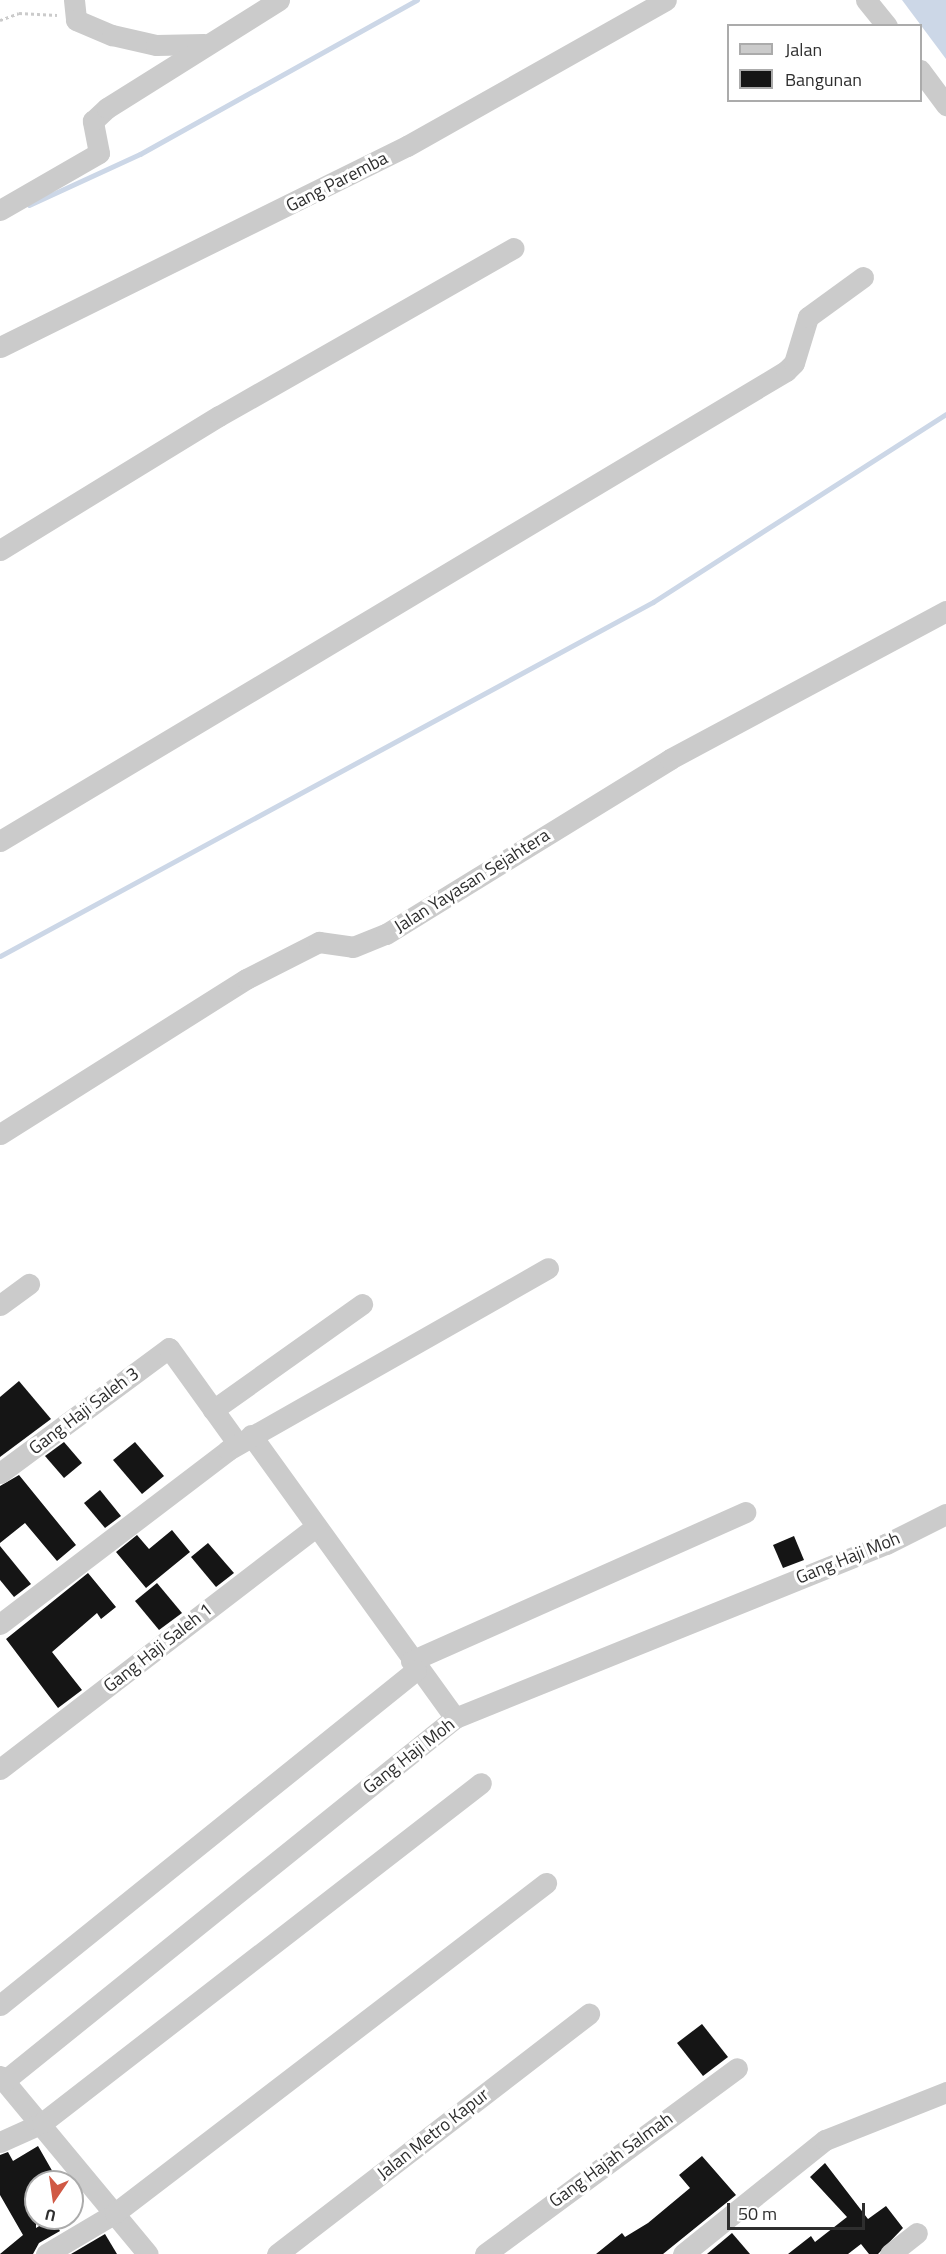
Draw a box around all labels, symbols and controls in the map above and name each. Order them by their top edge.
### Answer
legend [727,24,922,102]
text: Jalan [785,36,822,63]
text: Bangunan [785,66,862,93]
street label: Gang Paremba [283,147,391,217]
street label: Jalan Yayasan Sejahtera [390,824,554,938]
street label: Gang Haji Saleh 3 [25,1363,143,1459]
street label: Gang Haji Moh [793,1527,903,1589]
street label: Gang Haji Saleh 1 [99,1599,217,1697]
street label: Gang Haji Moh [359,1714,459,1798]
street label: Jalan Metro Kapur [373,2084,493,2184]
street label: Gang Hajah Salmah [545,2108,677,2212]
north arrow [24,2170,84,2230]
scale bar [730,2191,868,2229]
text: 50 m [738,2200,777,2227]
text: U [43,2203,58,2228]

